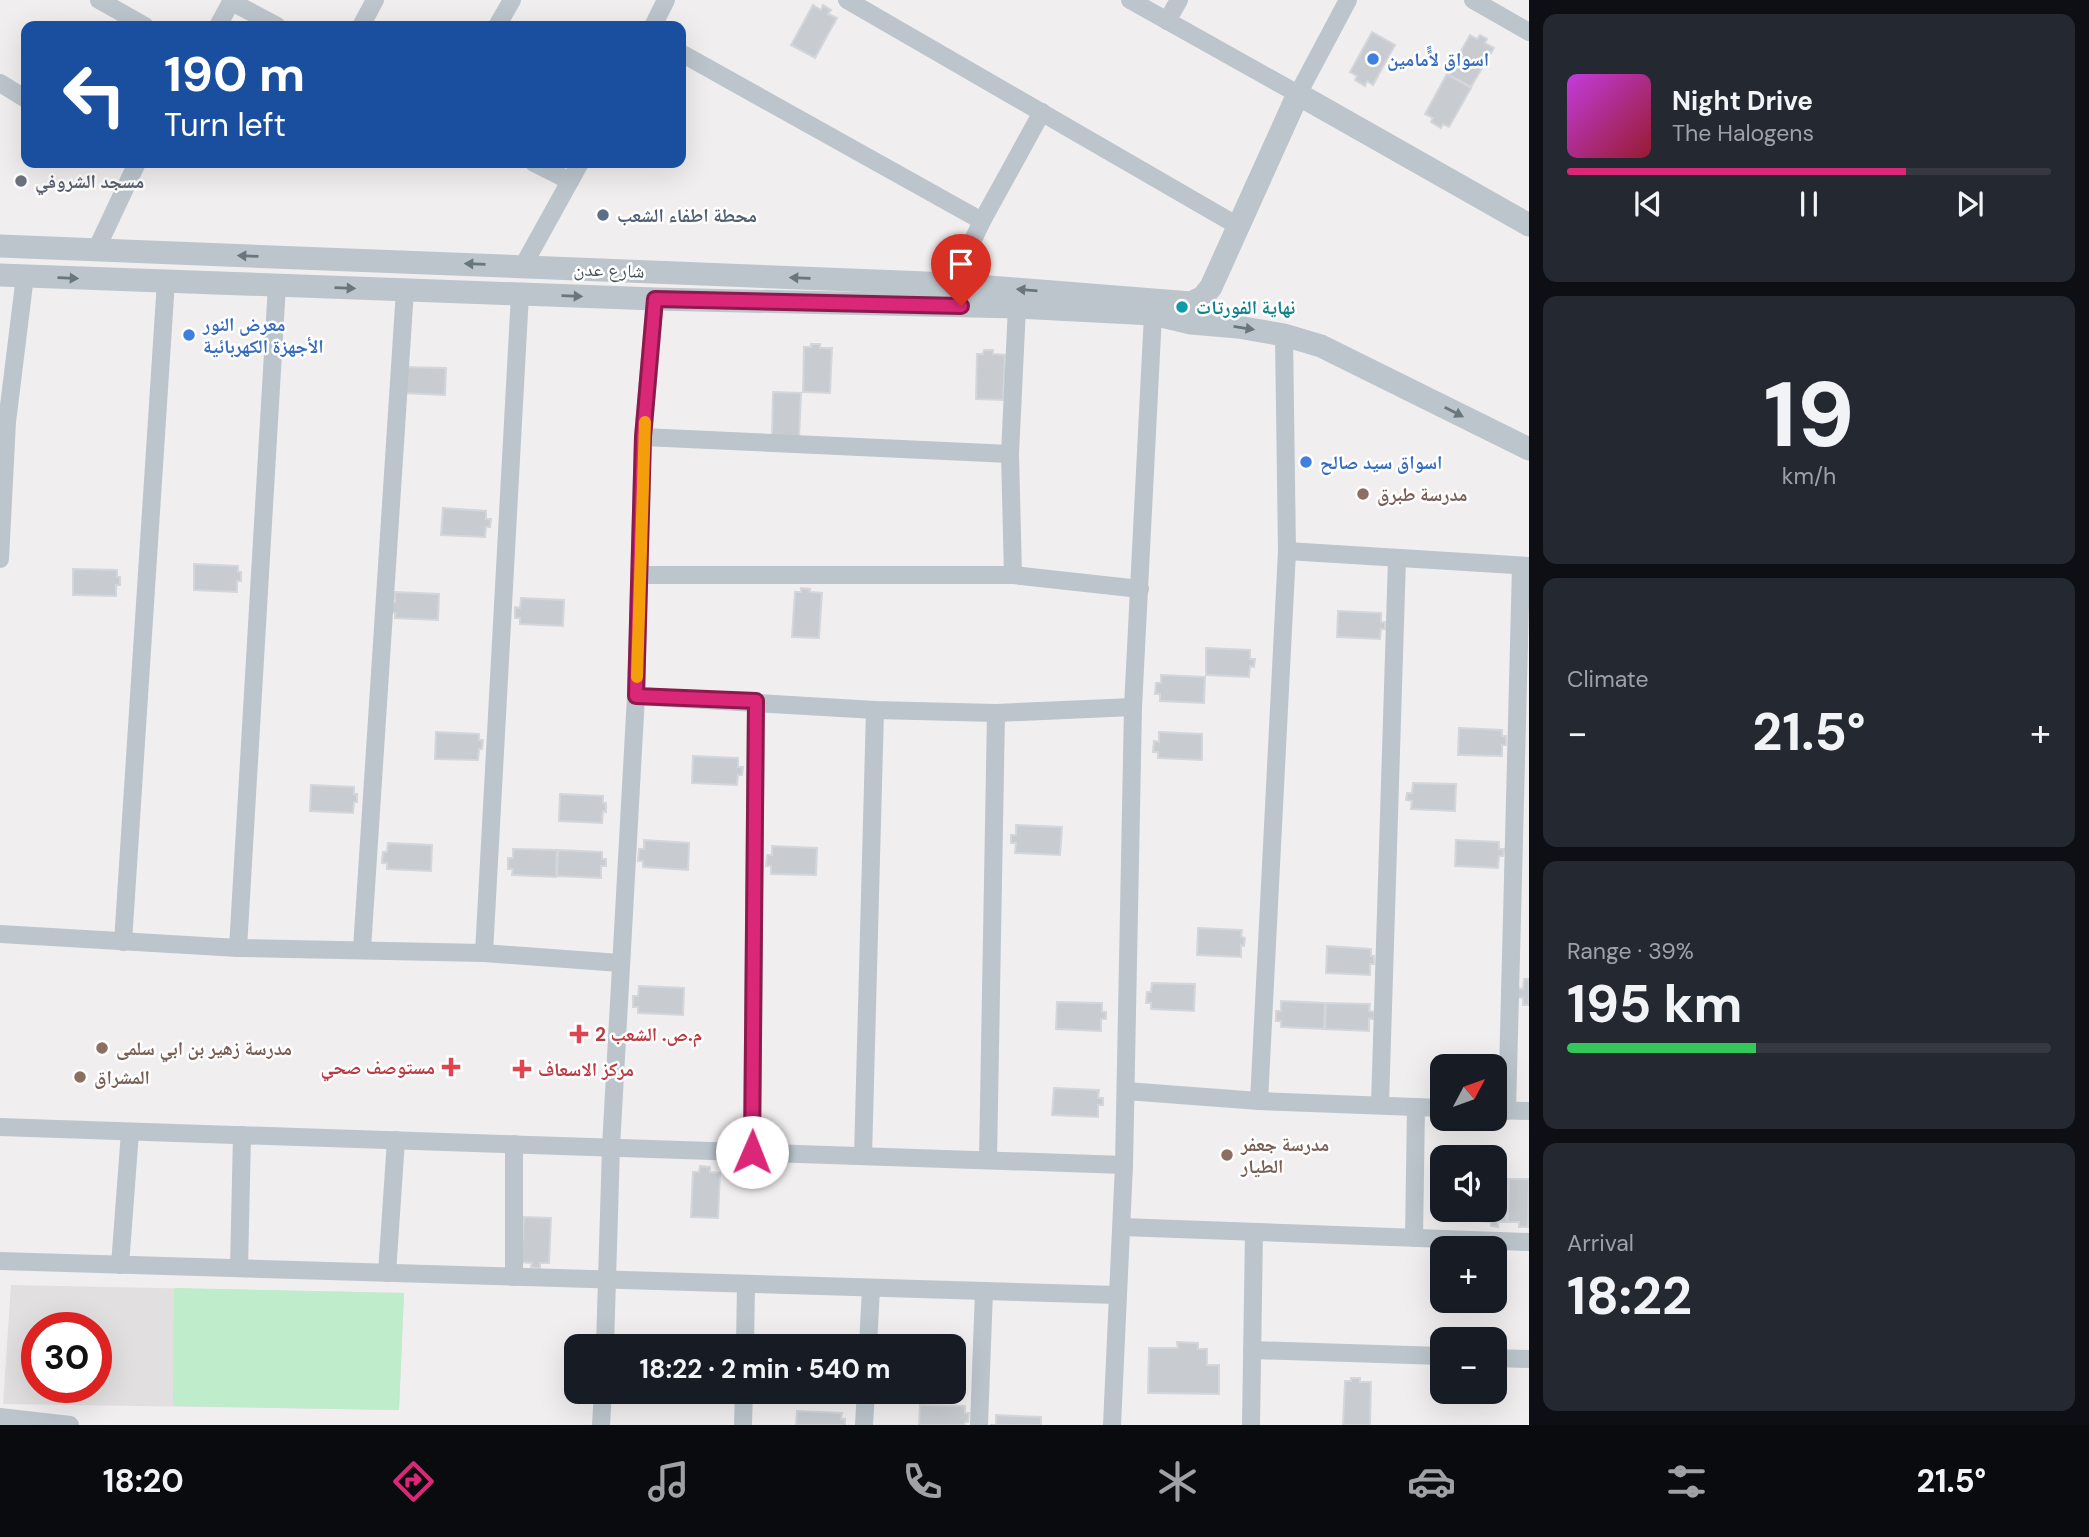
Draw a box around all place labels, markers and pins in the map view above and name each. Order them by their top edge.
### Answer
place label: اسواق لاًًمامين [1387,45,1489,72]
marker: اسواق لاًًمامين [1365,51,1381,67]
place label: مسجد الشروفي [35,169,144,196]
marker: مسجد الشروفي [13,173,29,189]
place label: محطة اطفاء الشعب [617,203,757,228]
marker: محطة اطفاء الشعب [595,207,611,223]
pin [931,234,991,306]
place label: نهاية الفورتات [1196,295,1295,320]
marker: نهاية الفورتات [1174,299,1190,315]
place label: معرض النور الأجهزة الكهربائية [202,312,324,359]
marker: معرض النور الأجهزة الكهربائية [181,327,197,343]
place label: اسواق سيد صالح [1320,450,1443,475]
marker: اسواق سيد صالح [1298,454,1314,470]
place label: مدرسة طبرق [1377,482,1468,507]
marker: مدرسة طبرق [1355,486,1371,502]
place label: م.ص. الشعب 2 [595,1022,702,1048]
marker: م.ص. الشعب 2 [569,1024,589,1044]
place label: مدرسة زهير بن ابي سلمى [116,1036,292,1063]
marker: مدرسة زهير بن ابي سلمى [94,1040,110,1056]
place label: مستوصف صحي [321,1055,435,1082]
marker: مستوصف صحي [441,1057,461,1077]
place label: مركز الاسعاف [538,1057,634,1082]
marker: مركز الاسعاف [512,1059,532,1079]
place label: المشراق [94,1065,150,1090]
marker: المشراق [72,1069,88,1085]
place label: مدرسة جعفر الطيار [1240,1132,1329,1179]
marker: مدرسة جعفر الطيار [1219,1147,1235,1163]

